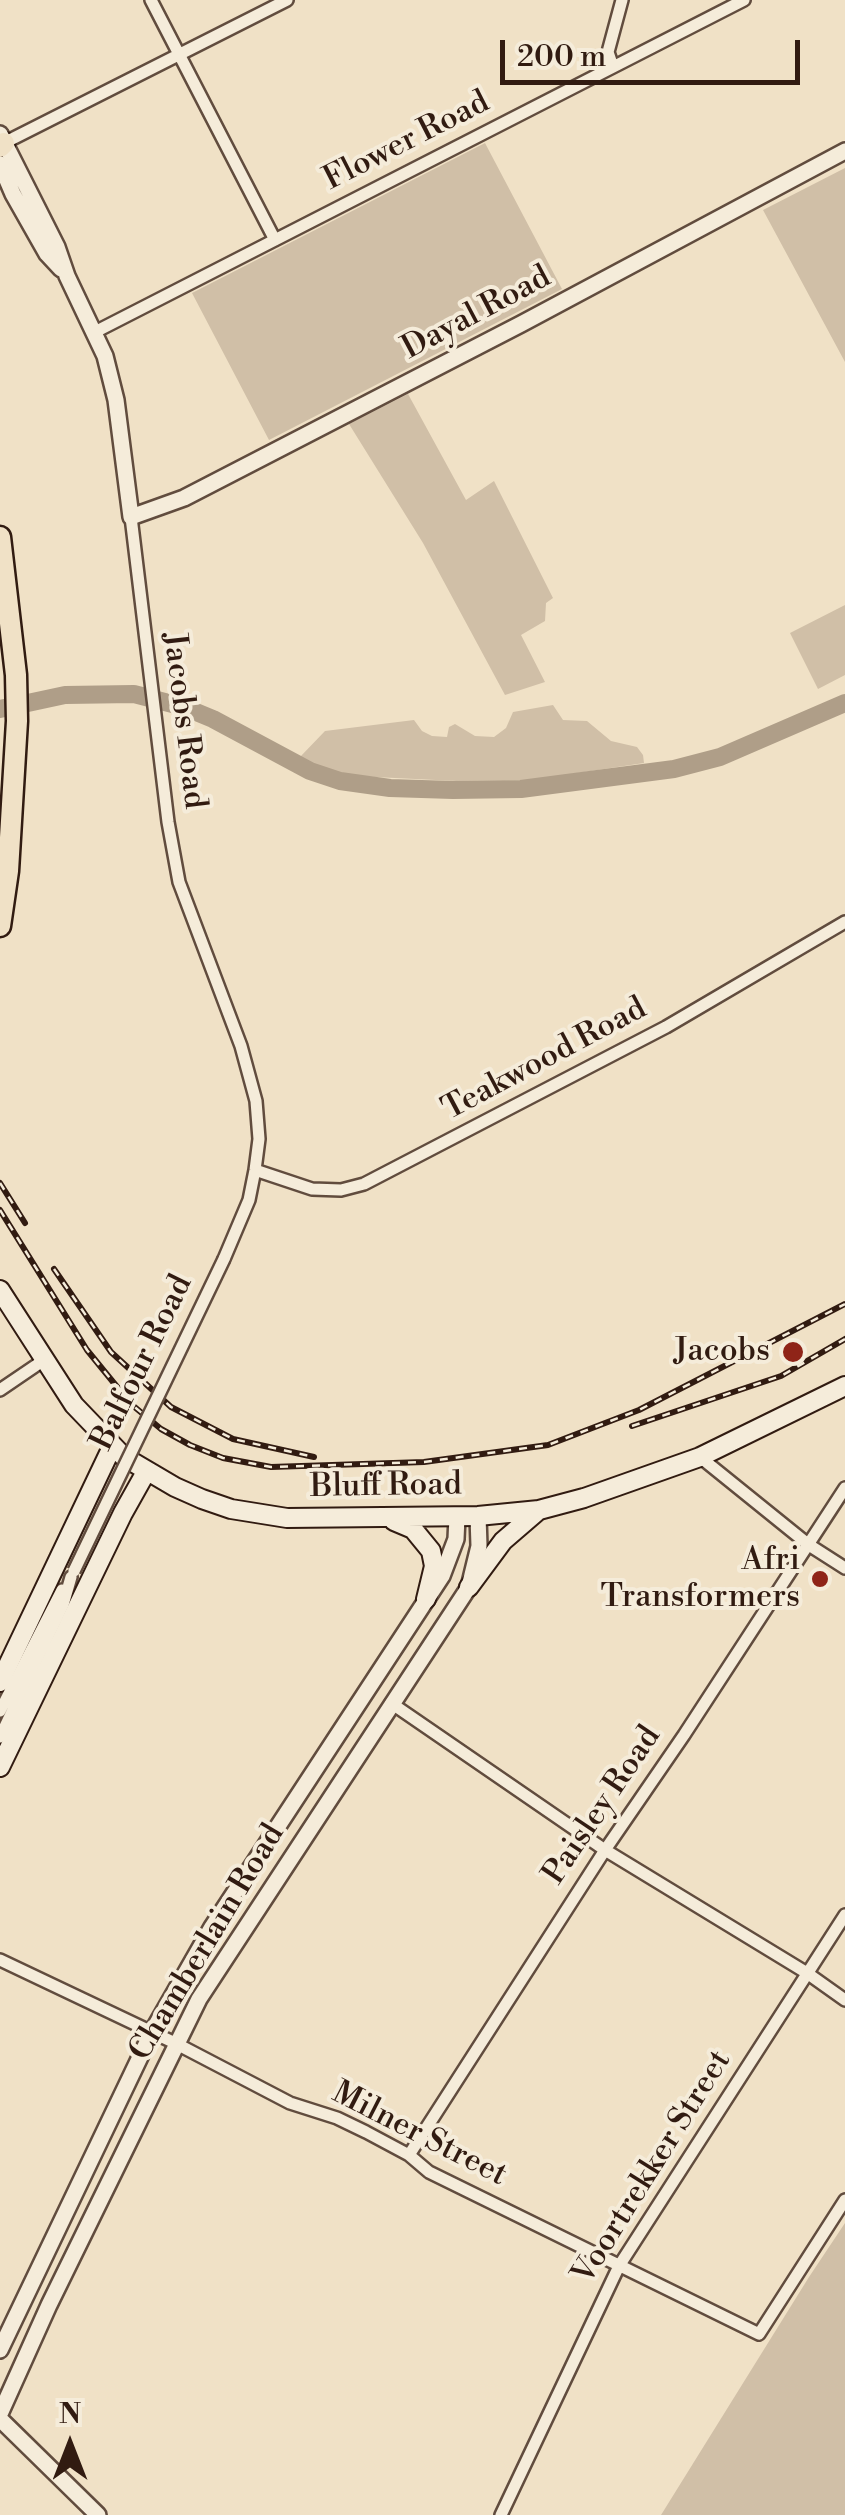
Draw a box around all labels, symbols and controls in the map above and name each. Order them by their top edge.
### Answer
scale bar [505,20,805,82]
text: 200 m [517,38,606,76]
street label: Flower Road [318,84,496,200]
street label: Dayal Road [396,259,558,369]
street label: Jacobs Road [153,631,213,811]
street label: Teakwood Road [437,990,653,1130]
street label: Balfour Road [84,1269,202,1457]
place label: Jacobs [674,1333,770,1371]
marker: Jacobs [780,1339,806,1365]
street label: Bluff Road [310,1466,462,1508]
place label: Afri Transformers [600,1542,800,1617]
marker: Afri Transformers [809,1568,831,1590]
street label: Paisley Road [536,1719,670,1893]
street label: Chamberlain Road [122,1818,294,2068]
street label: Voortrekker Street [566,2044,740,2292]
street label: Milner Street [325,2075,513,2195]
north arrow [20,2395,120,2495]
text: N [59,2397,81,2432]

